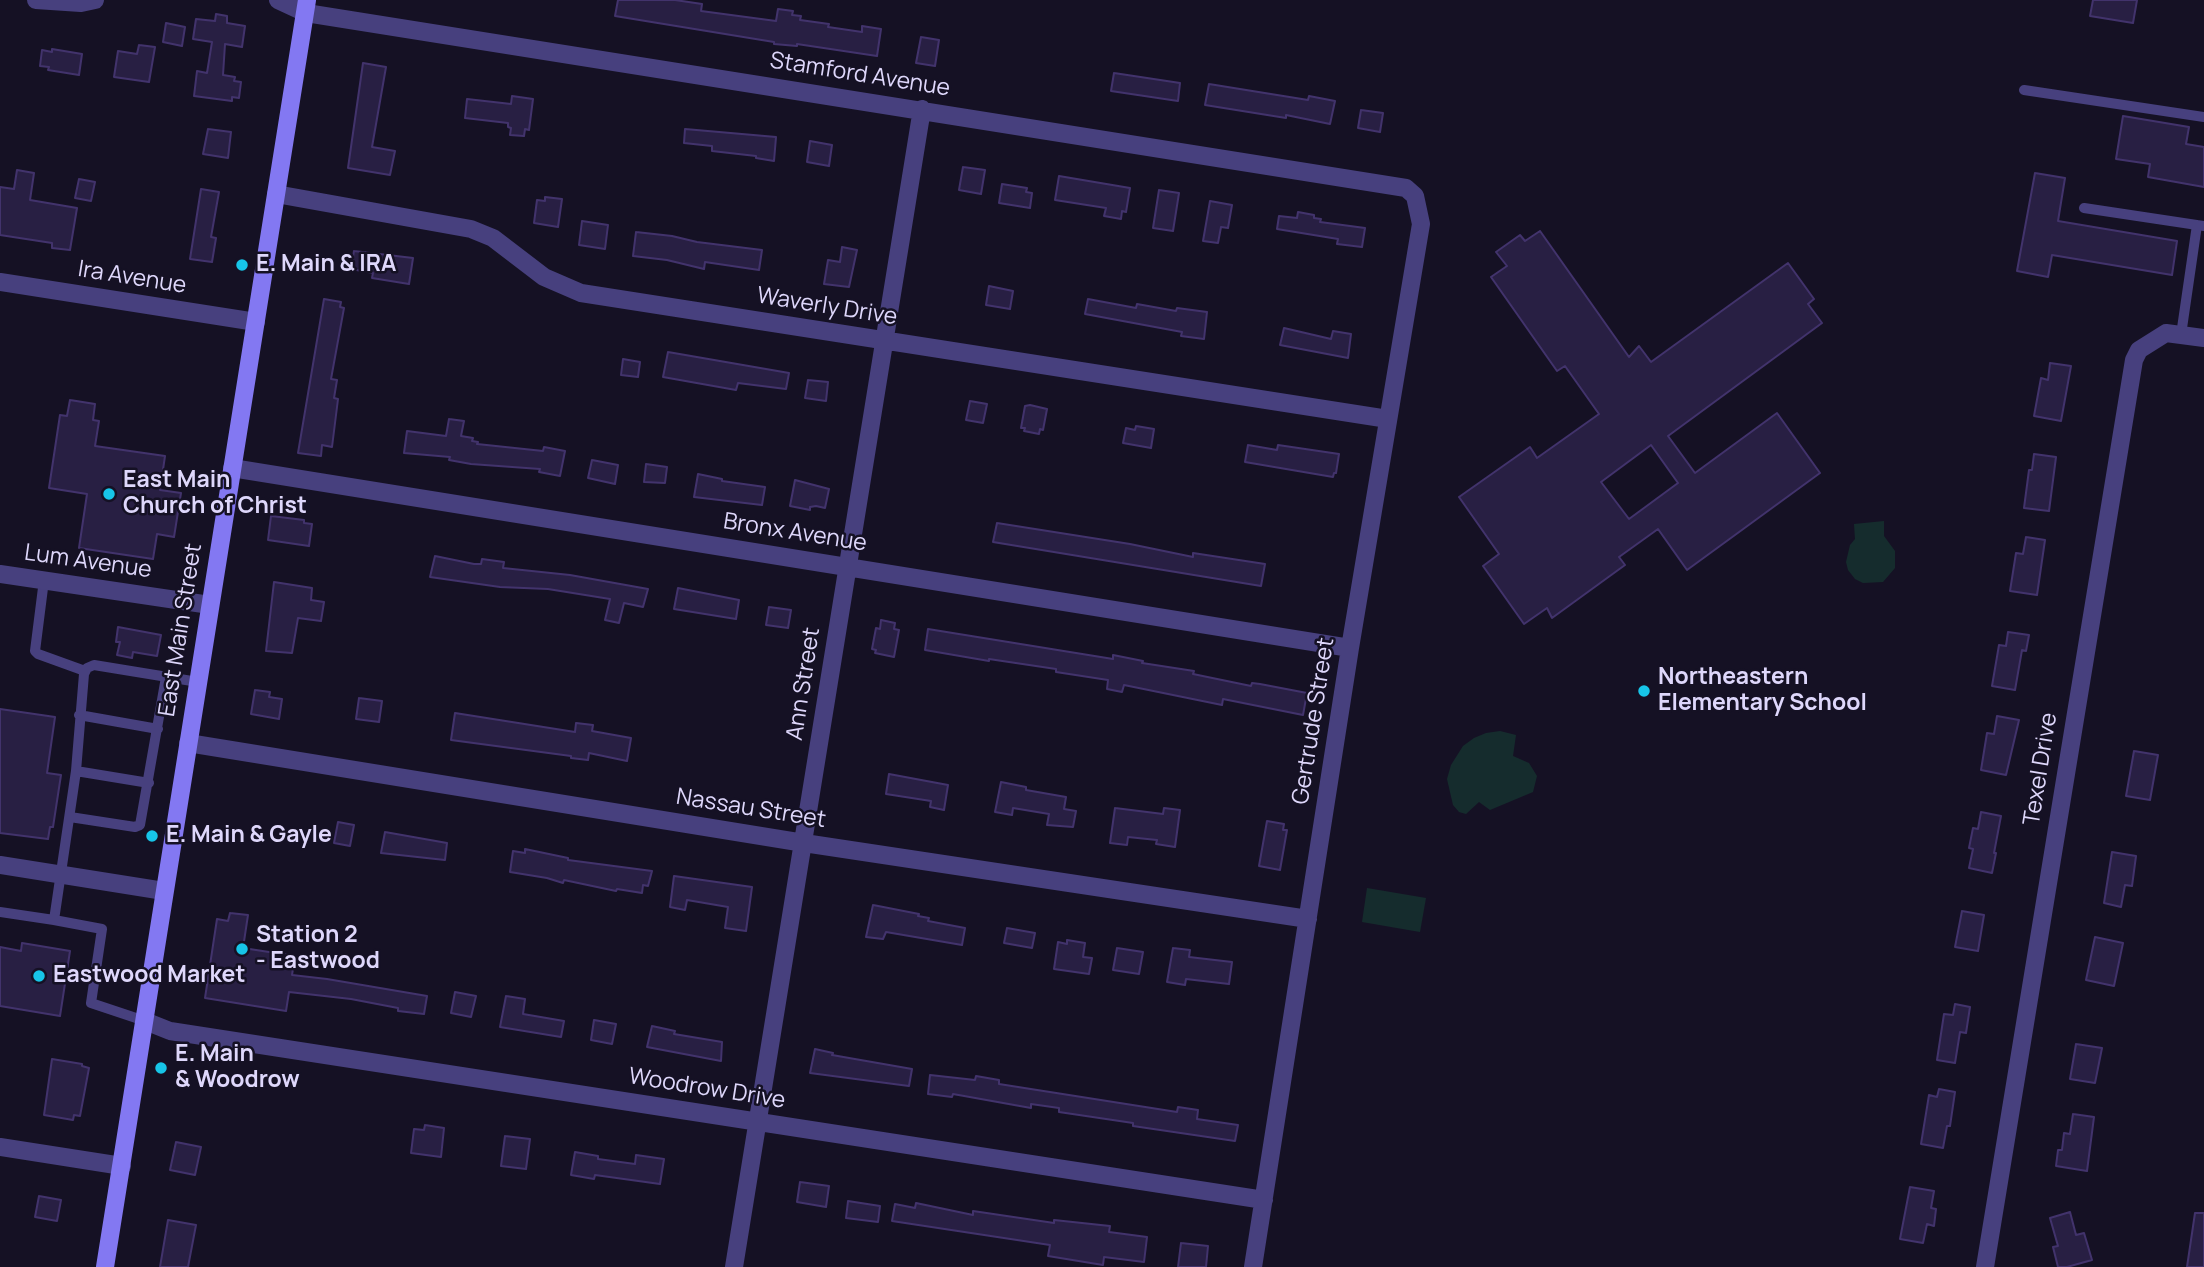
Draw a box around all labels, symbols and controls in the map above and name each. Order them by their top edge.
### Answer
street label: Stamford Avenue [768,47,952,103]
place label: E. Main & IRA [256,251,396,279]
street label: Ira Avenue [76,256,188,300]
marker: E. Main & IRA [234,257,250,273]
street label: Waverly Drive [755,282,899,332]
place label: East Main Church of Christ [123,467,307,521]
marker: East Main Church of Christ [101,486,117,502]
street label: Bronx Avenue [721,508,869,558]
street label: Lum Avenue [23,539,153,585]
street label: East Main Street [154,541,208,719]
street label: Ann Street [781,626,827,742]
street label: Gertrude Street [1287,636,1341,806]
place label: Northeastern Elementary School [1658,664,1867,718]
marker: Northeastern Elementary School [1636,683,1652,699]
street label: Texel Drive [2018,711,2064,827]
street label: Nassau Street [674,784,828,834]
place label: E. Main & Gayle [166,822,332,850]
marker: E. Main & Gayle [144,828,160,844]
place label: Station 2 - Eastwood [256,922,380,976]
marker: Station 2 - Eastwood [234,941,250,957]
place label: Eastwood Market [53,962,245,990]
marker: Eastwood Market [31,968,47,984]
place label: E. Main & Woodrow [175,1041,300,1095]
marker: E. Main & Woodrow [153,1060,169,1076]
street label: Woodrow Drive [627,1063,787,1115]

